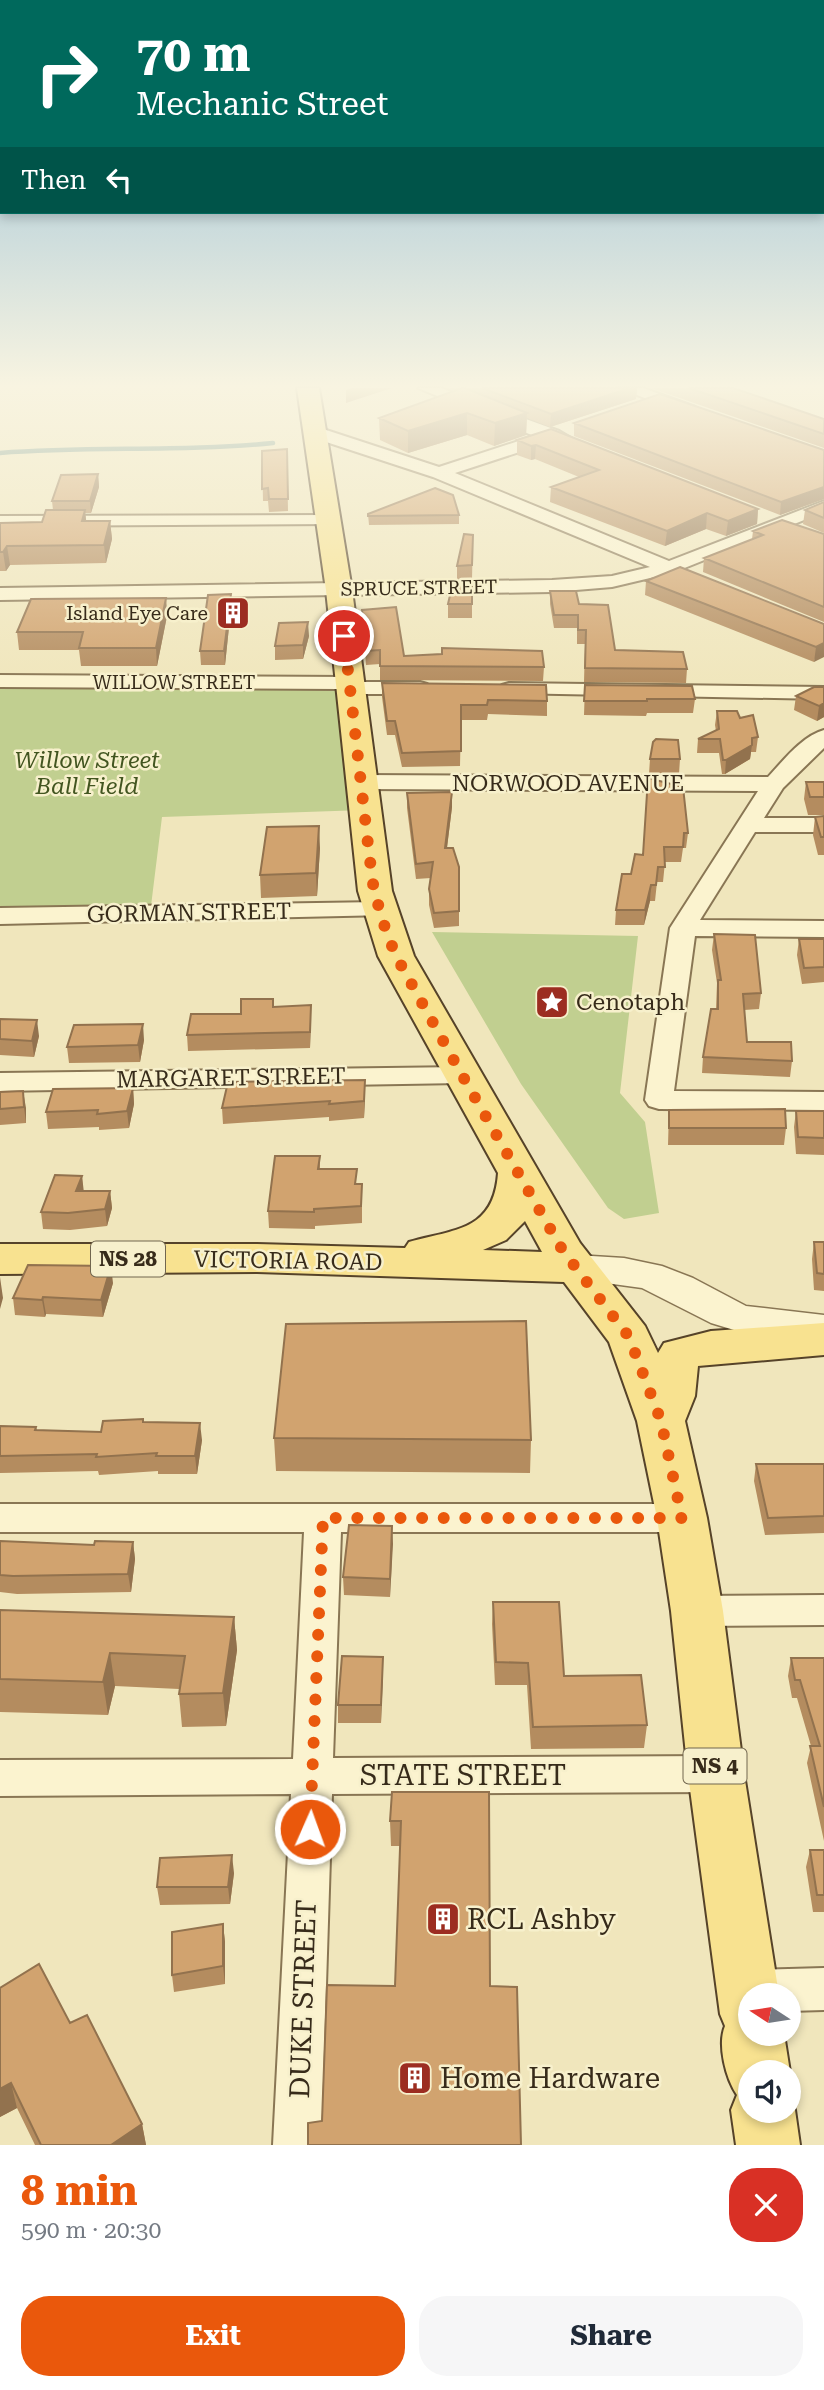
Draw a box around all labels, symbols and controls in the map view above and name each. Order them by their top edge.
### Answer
text: 70 m [136,26,251,83]
icon: right [21,28,112,119]
text: Mechanic Street [136,85,388,123]
icon: left [100,161,138,199]
text: Then [21,165,86,195]
street label: SPRUCE STREET [340,575,498,601]
building icon: Island Eye Care [214,594,252,632]
place label: Island Eye Care [66,602,208,625]
pin [314,606,374,666]
icon: arrive [325,617,363,655]
street label: WILLOW STREET [92,671,256,694]
park label: Willow Street Ball Field [14,747,160,800]
street label: NORWOOD AVENUE [452,770,684,797]
street label: GORMAN STREET [87,898,291,928]
place icon: Cenotaph [533,983,571,1021]
place label: Cenotaph [576,989,685,1016]
street label: MARGARET STREET [116,1062,346,1094]
road number: NS 28 [91,1242,165,1276]
street label: VICTORIA ROAD [193,1246,383,1276]
road number: NS 4 [684,1748,746,1784]
street label: STATE STREET [360,1759,566,1792]
position arrow [273,1792,347,1866]
street label: DUKE STREET [283,1899,323,2099]
building icon: RCL Ashby [424,1900,462,1938]
place label: RCL Ashby [467,1903,616,1936]
north arrow [738,1983,802,2046]
map controls [738,1983,801,2123]
building icon: Home Hardware [396,2059,434,2097]
button: sound [738,2060,801,2123]
place label: Home Hardware [440,2062,660,2095]
text: 8 min [21,2166,138,2215]
button: close [729,2168,803,2242]
text: 590 m · 20:30 [21,2217,161,2244]
button: Exit [21,2296,405,2376]
button: Share [419,2296,803,2376]

